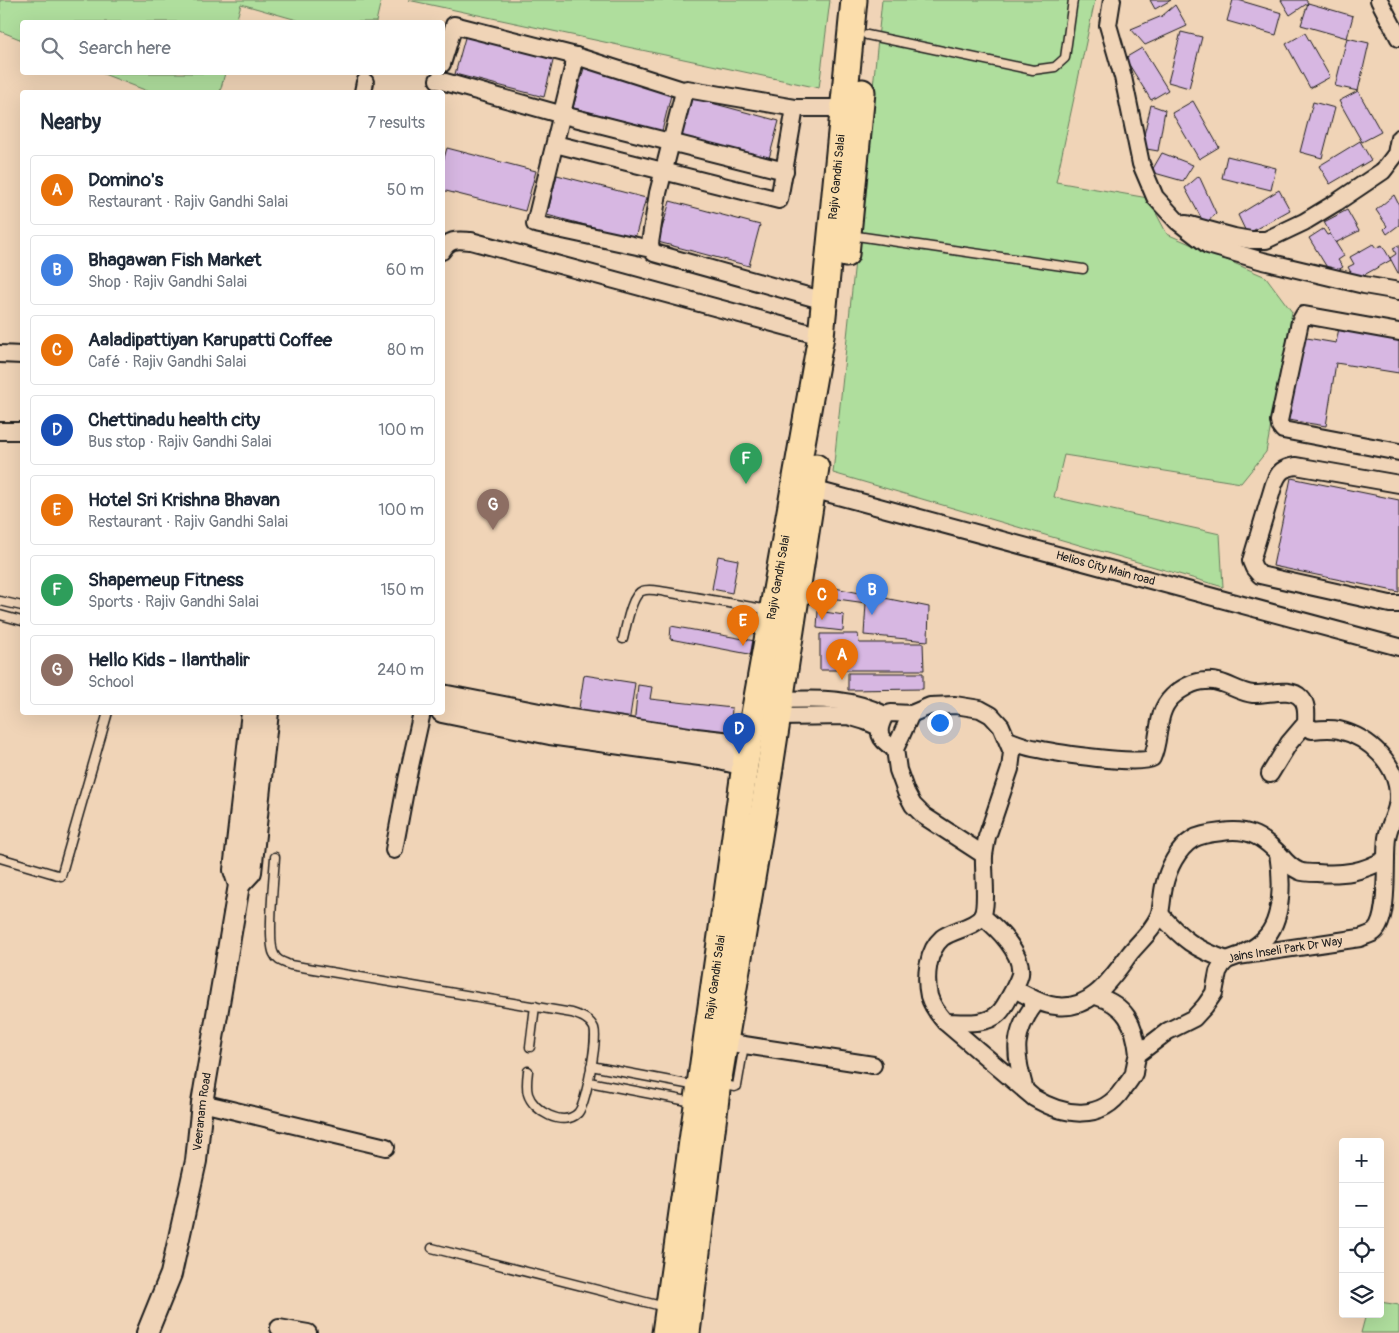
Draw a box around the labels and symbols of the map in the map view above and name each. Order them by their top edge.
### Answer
street label: Rajiv Gandhi Salai [825,134,848,220]
pin: F [730,443,762,484]
pin: G [477,489,509,530]
street label: Rajiv Gandhi Salai [763,534,793,621]
street label: Helios City Main road [1054,547,1157,589]
pin: B [856,574,888,615]
pin: C [806,579,838,620]
pin: E [727,605,759,646]
pin: A [826,639,858,680]
your location [927,710,953,736]
pin: D [723,713,755,754]
street label: Jains Inseli Park Dr Way [1226,933,1343,967]
street label: Rajiv Gandhi Salai [702,934,728,1021]
street label: Veeranam Road [190,1071,215,1152]

